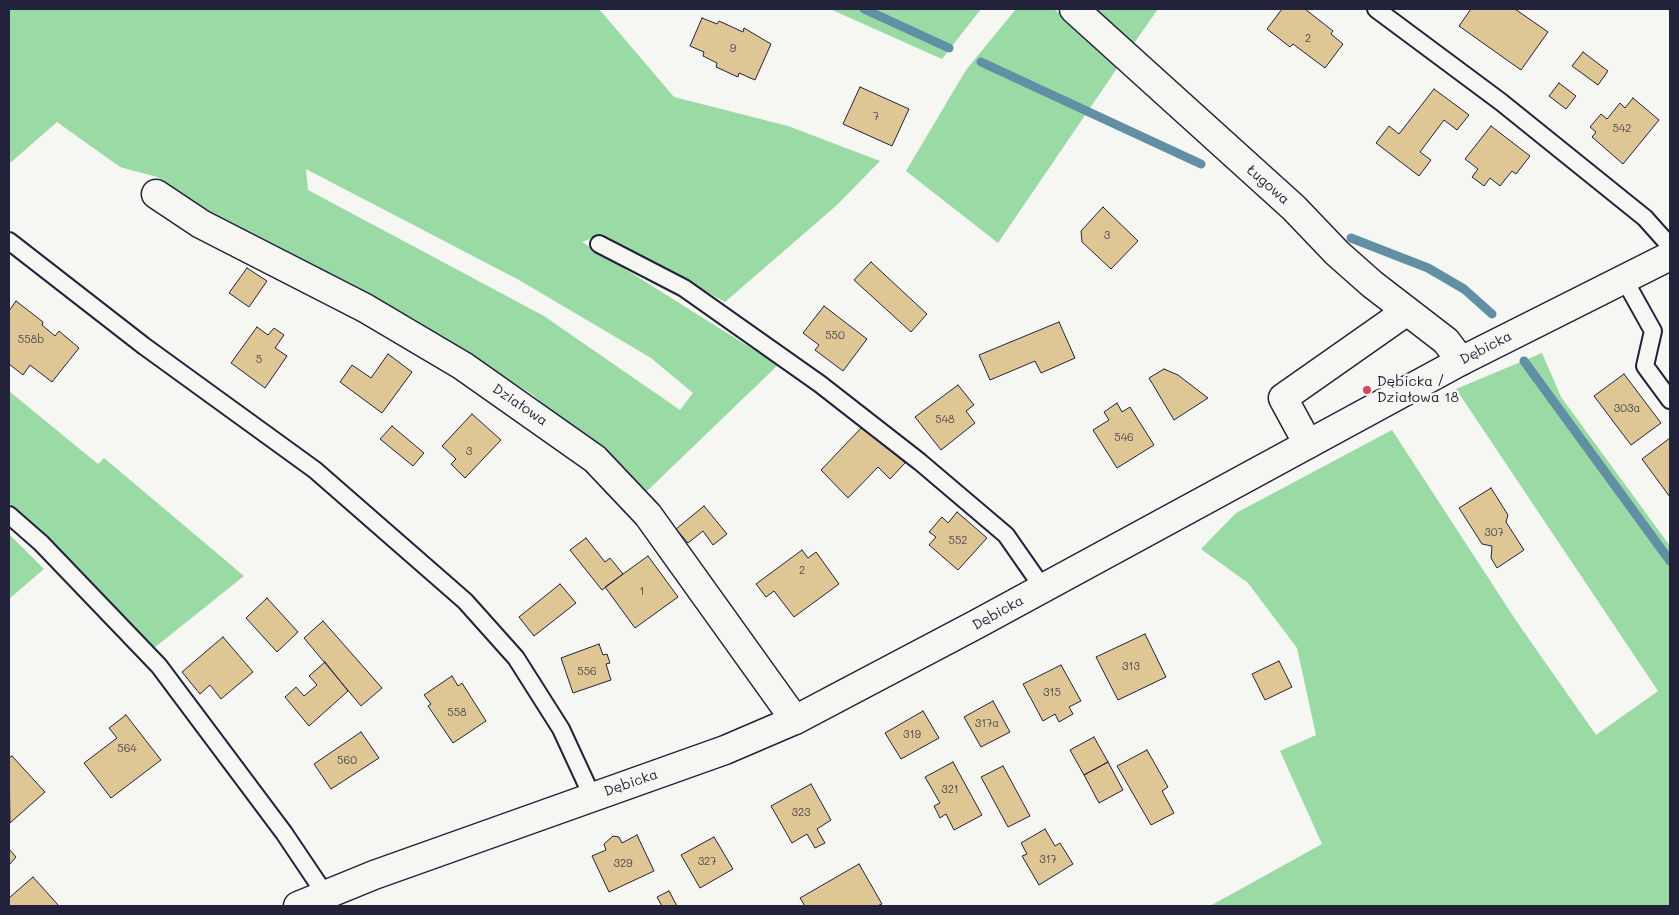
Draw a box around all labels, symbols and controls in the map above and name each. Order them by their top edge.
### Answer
house number: 2 [1305,32,1311,46]
house number: 9 [730,42,736,56]
house number: 7 [873,110,879,124]
house number: 542 [1613,122,1631,136]
street label: Ługowa [1243,162,1293,208]
house number: 3 [1104,229,1110,243]
street label: Dębicka [1457,328,1515,368]
house number: 550 [825,329,845,343]
house number: 558b [18,333,44,347]
house number: 5 [256,353,262,367]
place label: Dębicka / Działowa 18 [1377,374,1459,407]
street label: Działowa [489,381,551,429]
marker: Dębicka / Działowa 18 [1361,384,1373,396]
house number: 303a [1614,402,1640,416]
house number: 548 [935,413,955,427]
house number: 546 [1114,431,1134,445]
house number: 3 [466,445,472,459]
house number: 307 [1484,526,1504,540]
house number: 552 [949,534,967,548]
house number: 2 [799,564,805,578]
house number: 1 [640,585,644,599]
street label: Dębicka [969,592,1027,634]
house number: 313 [1122,660,1140,674]
house number: 556 [577,665,597,679]
house number: 315 [1043,686,1061,700]
house number: 558 [447,706,467,720]
house number: 317a [975,717,999,731]
house number: 319 [903,728,921,742]
house number: 564 [117,742,137,756]
house number: 560 [337,754,357,768]
street label: Dębicka [602,766,660,800]
house number: 321 [941,783,959,797]
house number: 323 [791,806,811,820]
house number: 317 [1039,853,1057,867]
house number: 327 [698,855,716,869]
house number: 329 [613,857,633,871]

